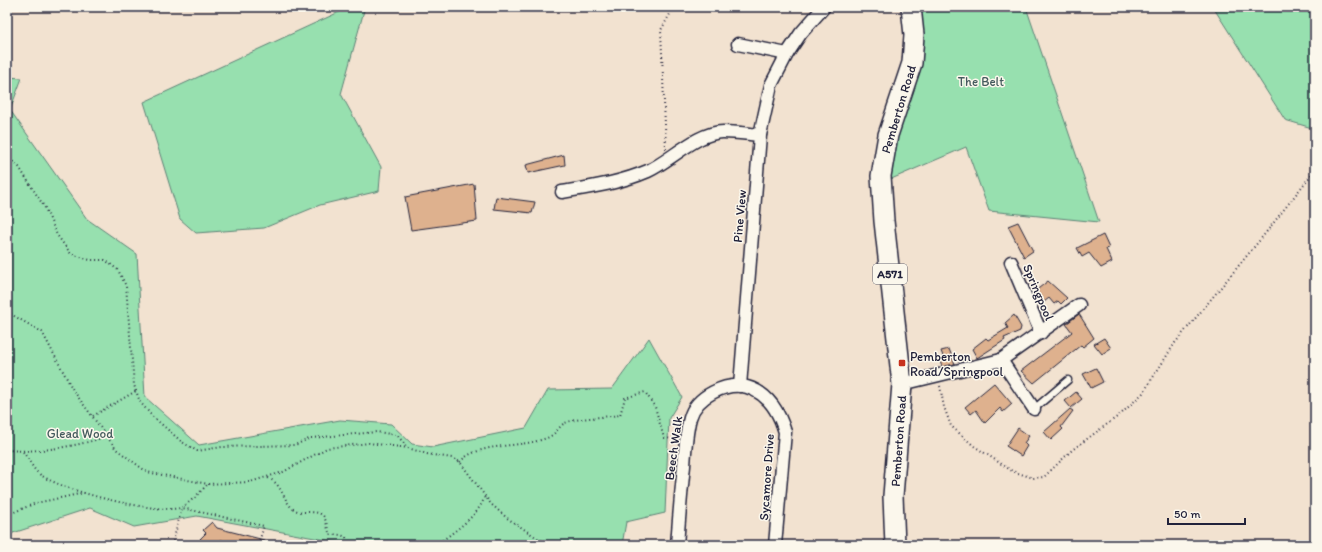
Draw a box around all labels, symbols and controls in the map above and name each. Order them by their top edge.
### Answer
street label: Pemberton Road [878,63,919,155]
park label: The Belt [958,74,1004,89]
street label: Pine View [730,189,749,243]
street label: Springpool [1020,262,1057,323]
road number: A571 [873,264,907,284]
place label: Pemberton Road/Springpool [910,349,1004,379]
marker: Pemberton Road/Springpool [897,358,907,368]
street label: Pemberton Road [888,395,909,487]
street label: Beech Walk [662,415,685,481]
park label: Glead Wood [47,426,113,441]
street label: Sycamore Drive [756,433,777,521]
scale bar [1168,500,1245,526]
text: 50 m [1174,507,1200,521]

